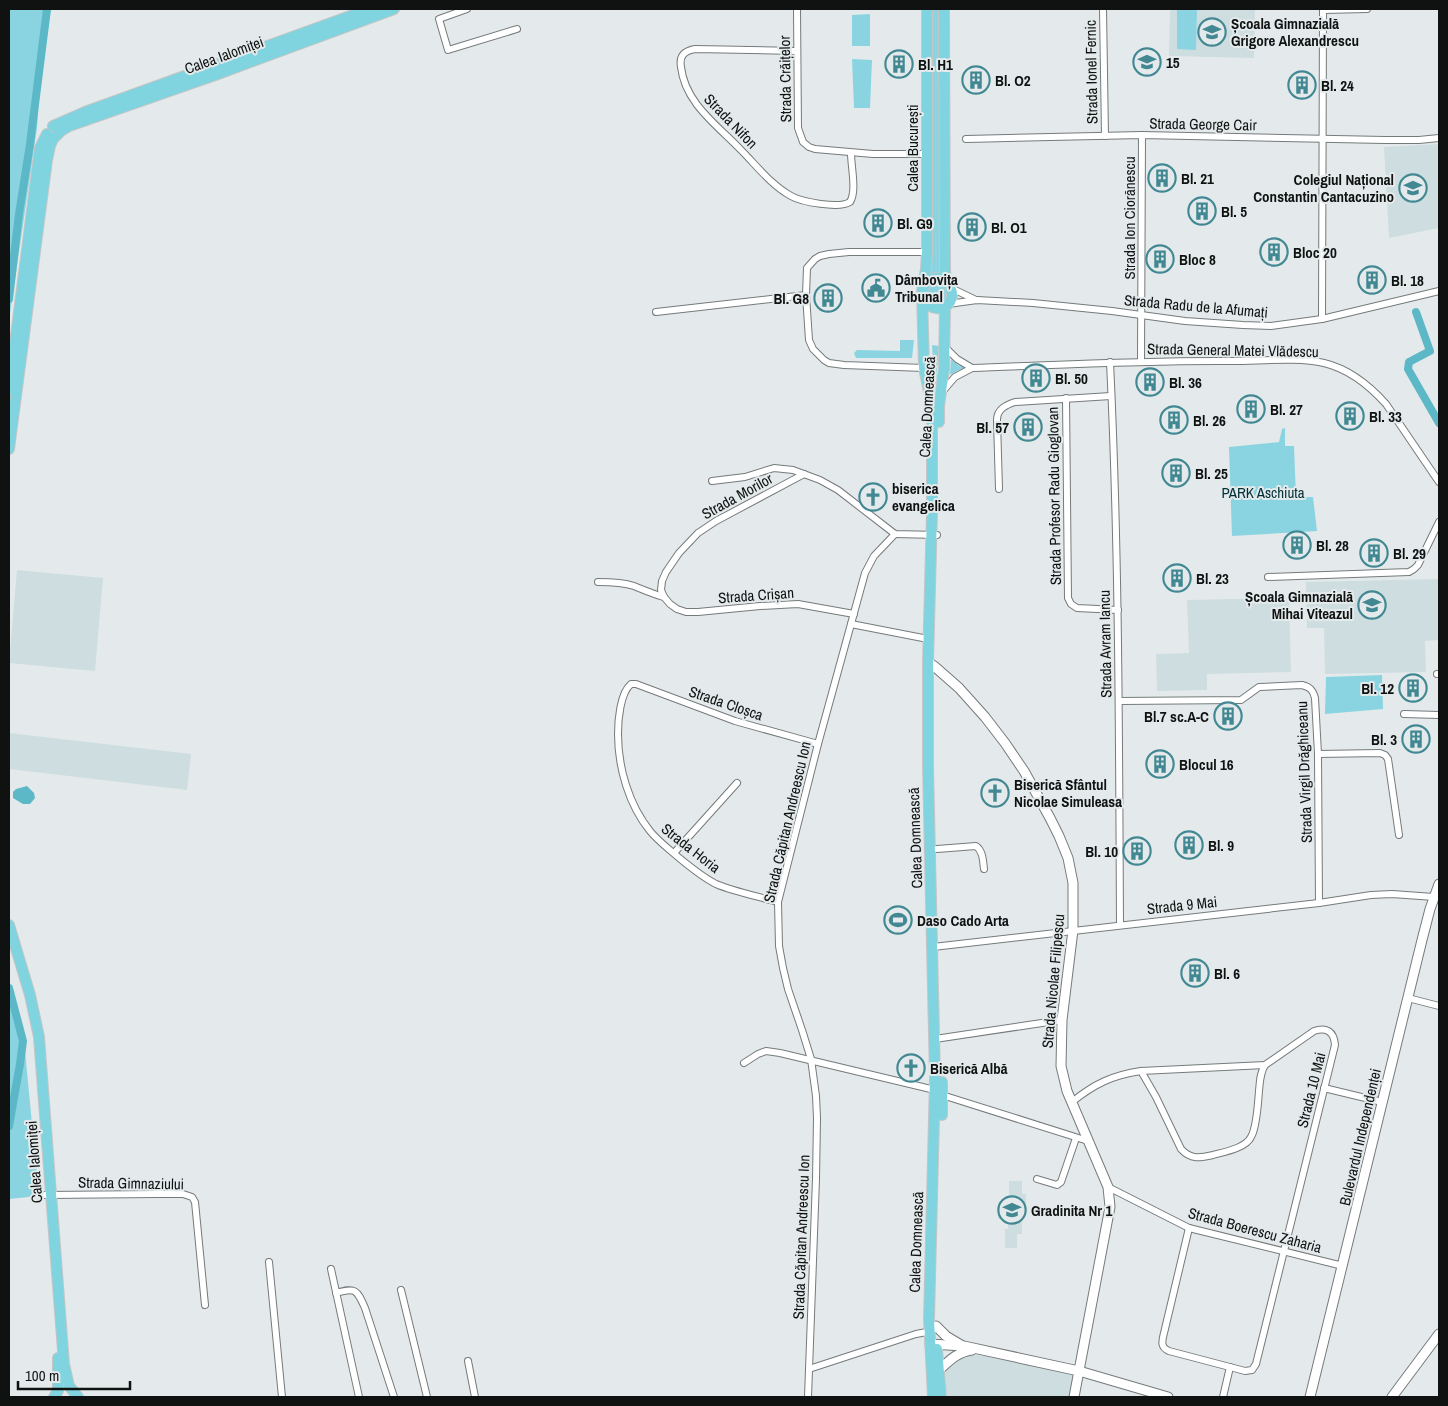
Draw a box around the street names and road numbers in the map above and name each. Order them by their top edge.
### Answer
street label: Strada Ionel Fernic [1080,20,1102,124]
street label: Calea Ialomiței [182,31,266,79]
street label: Strada Crăițelor [774,35,796,123]
street label: Strada Nifon [699,89,763,153]
street label: Calea București [902,104,923,192]
street label: Strada George Cair [1149,113,1257,135]
street label: Strada Ion Ciorănescu [1119,156,1140,280]
street label: Strada Radu de la Afumați [1123,289,1269,323]
street label: Strada General Matei Vlădescu [1147,338,1319,362]
street label: Calea Domnească [914,356,940,458]
street label: Strada Profesor Radu Gioglovan [1042,407,1066,585]
street label: Strada Morilor [698,468,776,524]
street label: Strada Crișan [717,582,795,608]
street label: Strada Avram Iancu [1094,590,1116,698]
street label: Strada Cloșca [686,680,766,726]
street label: Strada Virgil Drăghiceanu [1291,701,1317,843]
street label: Strada Căpitan Andreescu Ion [758,739,816,905]
street label: Calea Domnească [903,787,927,889]
street label: Strada Horia [657,818,725,878]
street label: Strada 9 Mai [1146,891,1218,919]
street label: Strada Nicolae Filipescu [1037,913,1069,1049]
street label: Strada 10 Mai [1291,1050,1331,1130]
street label: Bulevardul Independenței [1334,1066,1386,1208]
street label: Calea Ialomiței [21,1120,47,1204]
street label: Strada Căpitan Andreescu Ion [788,1154,814,1320]
street label: Strada Gimnaziului [78,1172,184,1194]
street label: Calea Domnească [904,1191,928,1293]
street label: Strada Boerescu Zaharia [1186,1202,1324,1258]

